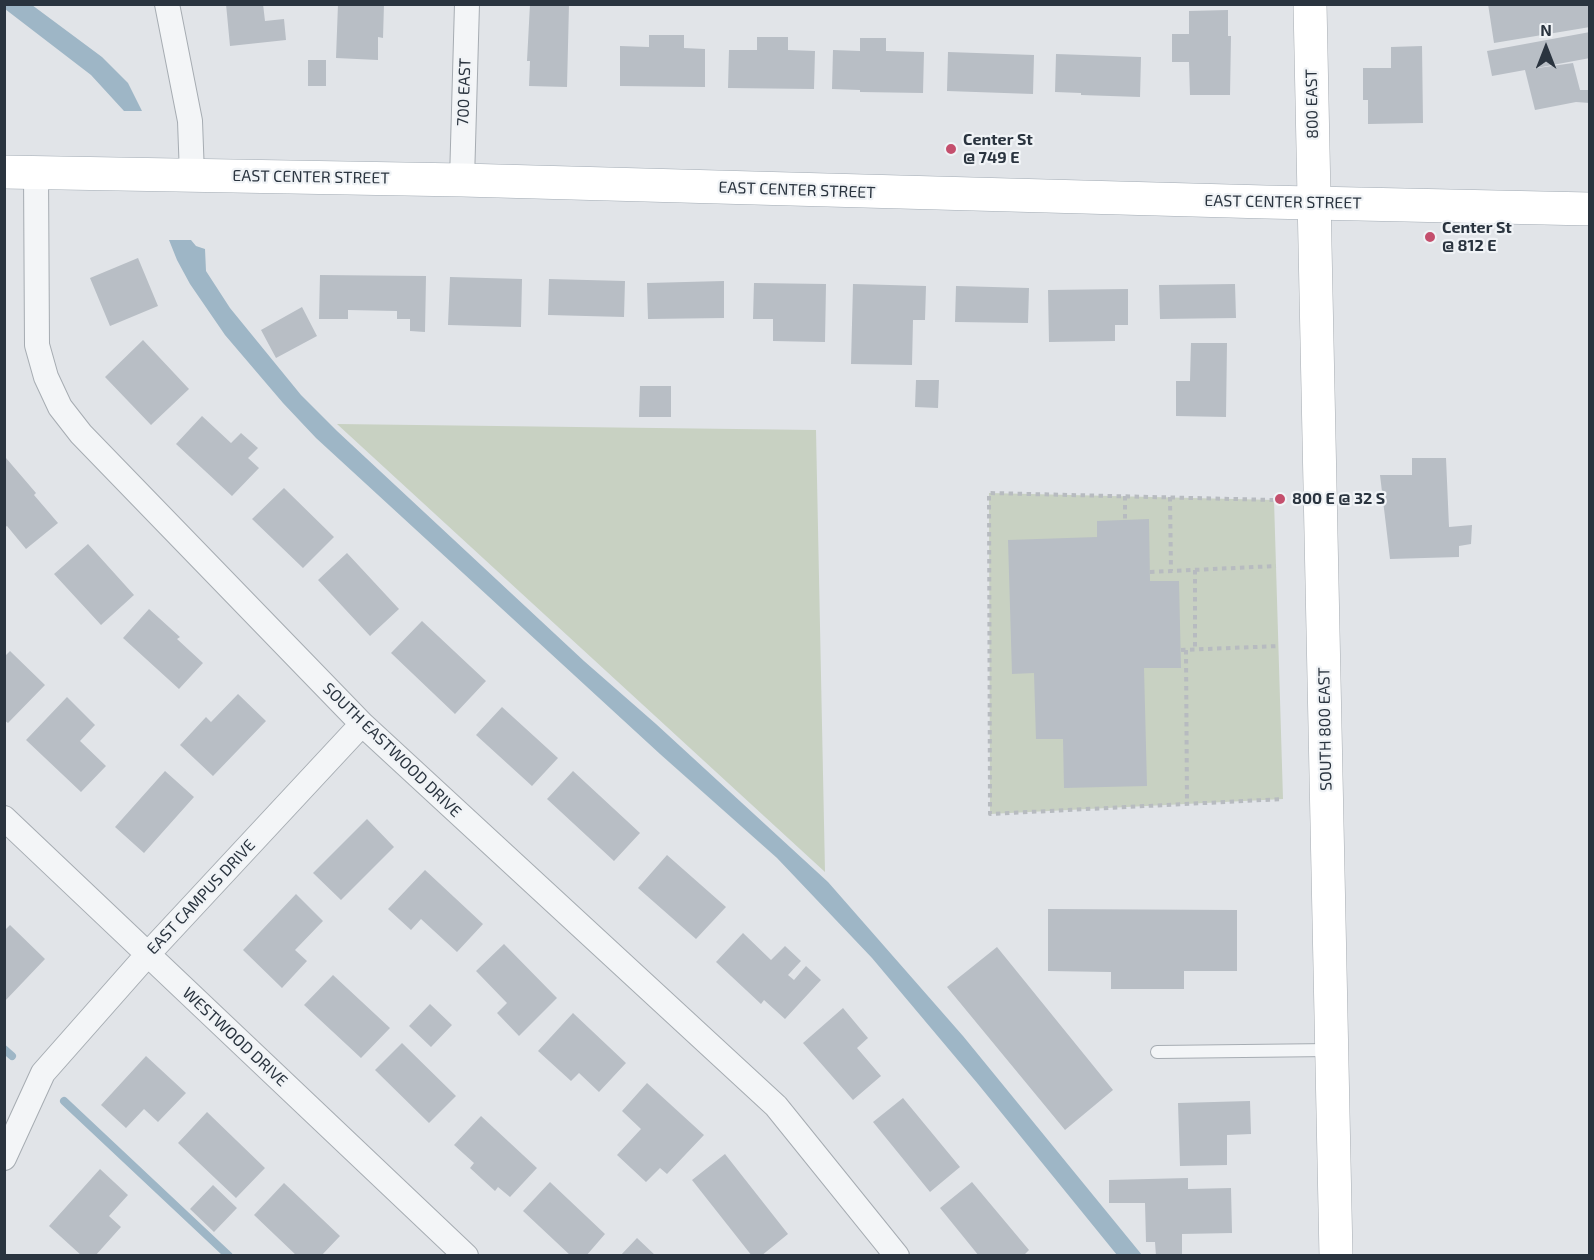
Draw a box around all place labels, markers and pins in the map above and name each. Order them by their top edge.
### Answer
place label: Center St @ 749 E [963,130,1033,168]
marker: Center St @ 749 E [944,142,958,156]
place label: Center St @ 812 E [1442,218,1512,256]
marker: Center St @ 812 E [1423,230,1437,244]
place label: 800 E @ 32 S [1292,489,1385,509]
marker: 800 E @ 32 S [1273,492,1287,506]

